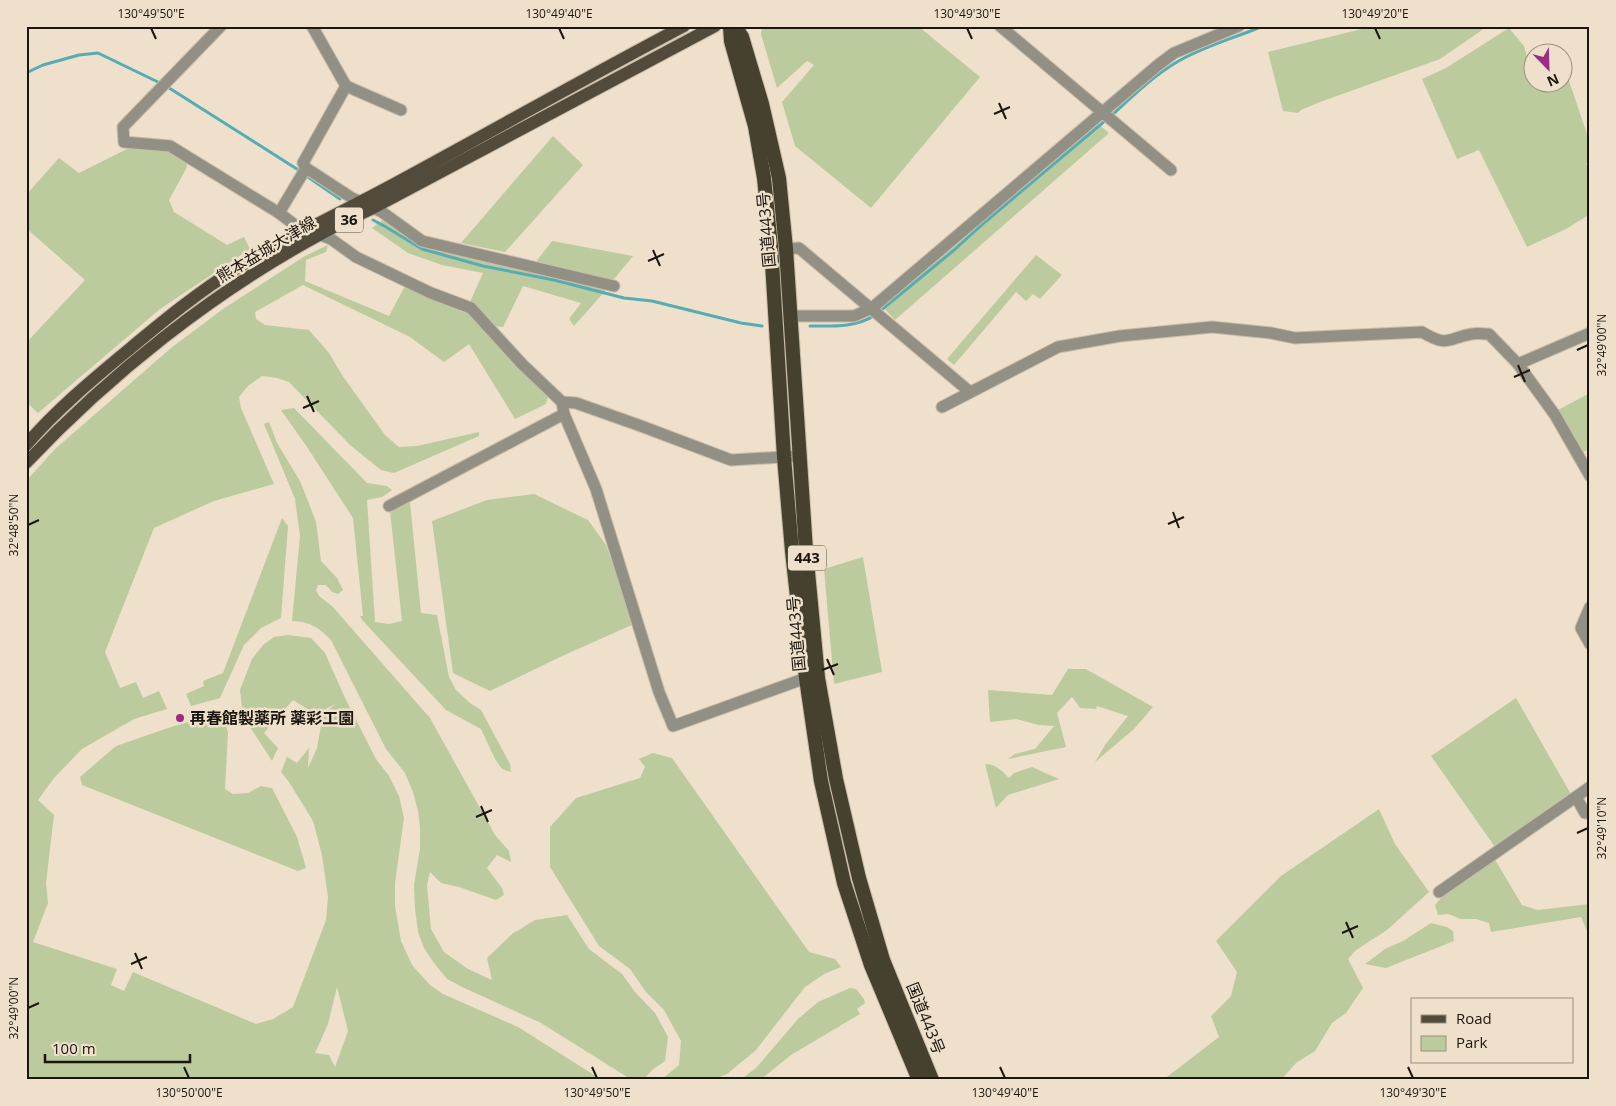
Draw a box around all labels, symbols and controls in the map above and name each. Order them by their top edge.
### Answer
text: 130°49'50"E [117,5,185,22]
text: 130°49'40"E [525,5,593,22]
text: 130°49'30"E [933,5,1001,22]
text: 130°49'20"E [1341,5,1409,22]
north arrow [1524,42,1574,92]
text: N [1544,69,1562,91]
street label: 国道443号 [752,191,780,269]
road number: 36 [335,208,363,232]
street label: 熊本益城大津線 [212,211,320,287]
text: 32°49'00"N [1593,314,1610,376]
text: 32°48'50"N [5,494,22,556]
road number: 443 [788,546,826,570]
street label: 国道443号 [782,595,810,673]
place label: 再春館製薬所 薬彩工園 [190,707,354,729]
marker: 再春館製薬所 薬彩工園 [174,712,186,724]
text: 32°49'10"N [1593,797,1610,859]
text: 32°49'00"N [5,977,22,1039]
street label: 国道443号 [902,979,950,1057]
legend [1411,998,1574,1064]
text: Road [1456,1008,1492,1028]
scale bar [45,1031,190,1063]
text: Park [1456,1032,1487,1052]
text: 100 m [52,1038,96,1058]
text: 130°50'00"E [155,1084,223,1101]
text: 130°49'50"E [563,1084,631,1101]
text: 130°49'40"E [971,1084,1039,1101]
text: 130°49'30"E [1379,1084,1447,1101]

